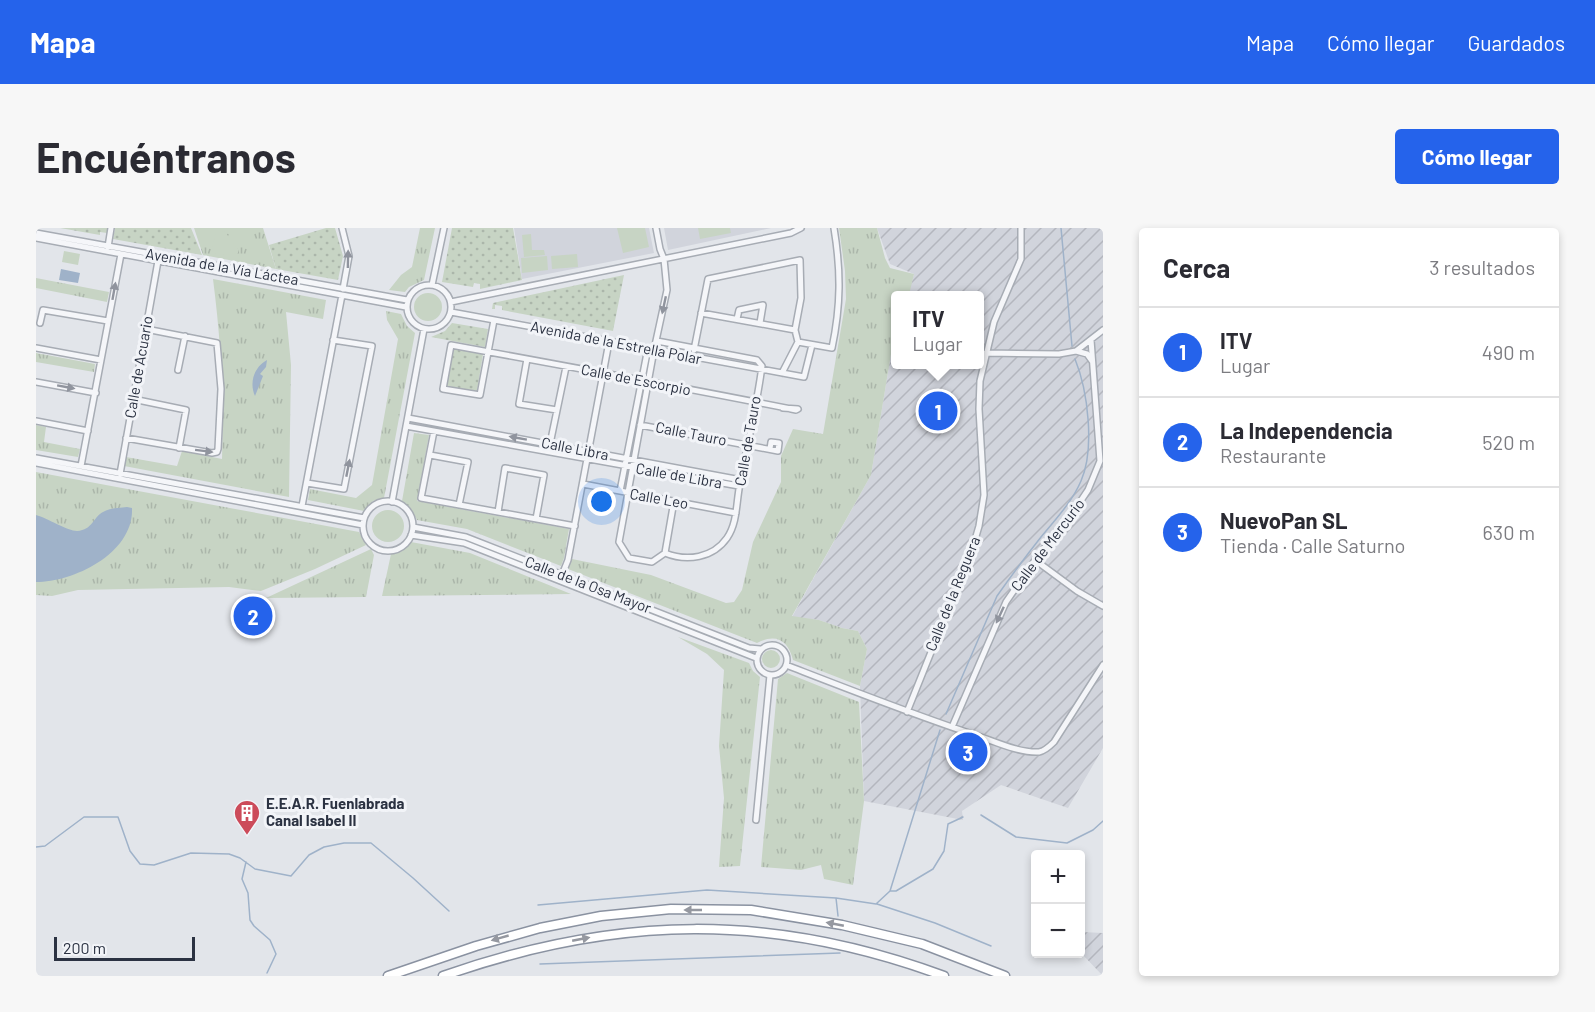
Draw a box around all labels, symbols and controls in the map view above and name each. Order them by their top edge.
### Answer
text: Mapa [30,25,96,59]
text: Mapa [1246,30,1294,55]
text: Cómo llegar [1327,30,1434,55]
text: Guardados [1467,30,1565,55]
button: Cómo llegar [1395,129,1559,184]
text: Encuéntranos [36,131,296,181]
street label: Avenida de la Vía Láctea [144,244,300,288]
one-way arrow [343,249,352,268]
text: Cerca [1163,252,1230,283]
text: 3 resultados [1429,255,1535,279]
one-way arrow [110,281,119,300]
popup [891,291,984,369]
one-way arrow [659,296,669,314]
text: ITV [912,305,945,331]
street label: Calle de Acuario [120,314,156,419]
street label: Avenida de la Estrella Polar [529,317,704,368]
text: ITV [1220,327,1252,353]
text: Lugar [912,331,963,355]
text: 1 [1179,340,1186,364]
text: 490 m [1482,340,1535,364]
text: Lugar [1220,353,1270,377]
street label: Calle de Escorpio [580,360,693,399]
one-way arrow [56,383,75,392]
pin: 1 [918,388,958,434]
street label: Calle de Tauro [730,394,764,487]
street label: Calle Tauro [654,417,728,449]
text: La Independencia [1220,417,1393,443]
text: 2 [1177,430,1188,454]
text: 520 m [1482,430,1535,454]
one-way arrow [509,433,528,442]
street label: Calle Libra [540,433,610,463]
text: Restaurante [1220,443,1326,467]
one-way arrow [195,447,214,456]
one-way arrow [344,459,353,478]
street label: Calle de Libra [635,459,724,491]
street label: Calle Leo [628,484,690,512]
your location [587,487,616,516]
street label: Calle de Mercurio [1007,495,1088,594]
text: NuevoPan SL [1220,507,1348,533]
text: 3 [1177,520,1188,544]
text: 630 m [1483,520,1535,544]
text: Tienda · Calle Saturno [1220,533,1406,557]
street label: Calle de la Reguera [921,534,983,654]
street label: Calle de la Osa Mayor [523,552,654,617]
pin: 2 [234,594,272,638]
one-way arrow [995,607,1004,624]
pin: 3 [948,730,988,774]
place label: E.E.A.R. Fuenlabrada Canal Isabel II [266,794,405,829]
building icon: E.E.A.R. Fuenlabrada Canal Isabel II [232,798,262,836]
map controls [1031,850,1085,958]
button: + [1031,850,1085,904]
button: − [1031,904,1085,958]
one-way arrow [683,905,702,914]
one-way arrow [826,919,845,928]
scale bar [54,934,195,962]
one-way arrow [491,934,510,944]
one-way arrow [571,934,590,943]
text: 200 m [63,938,106,957]

